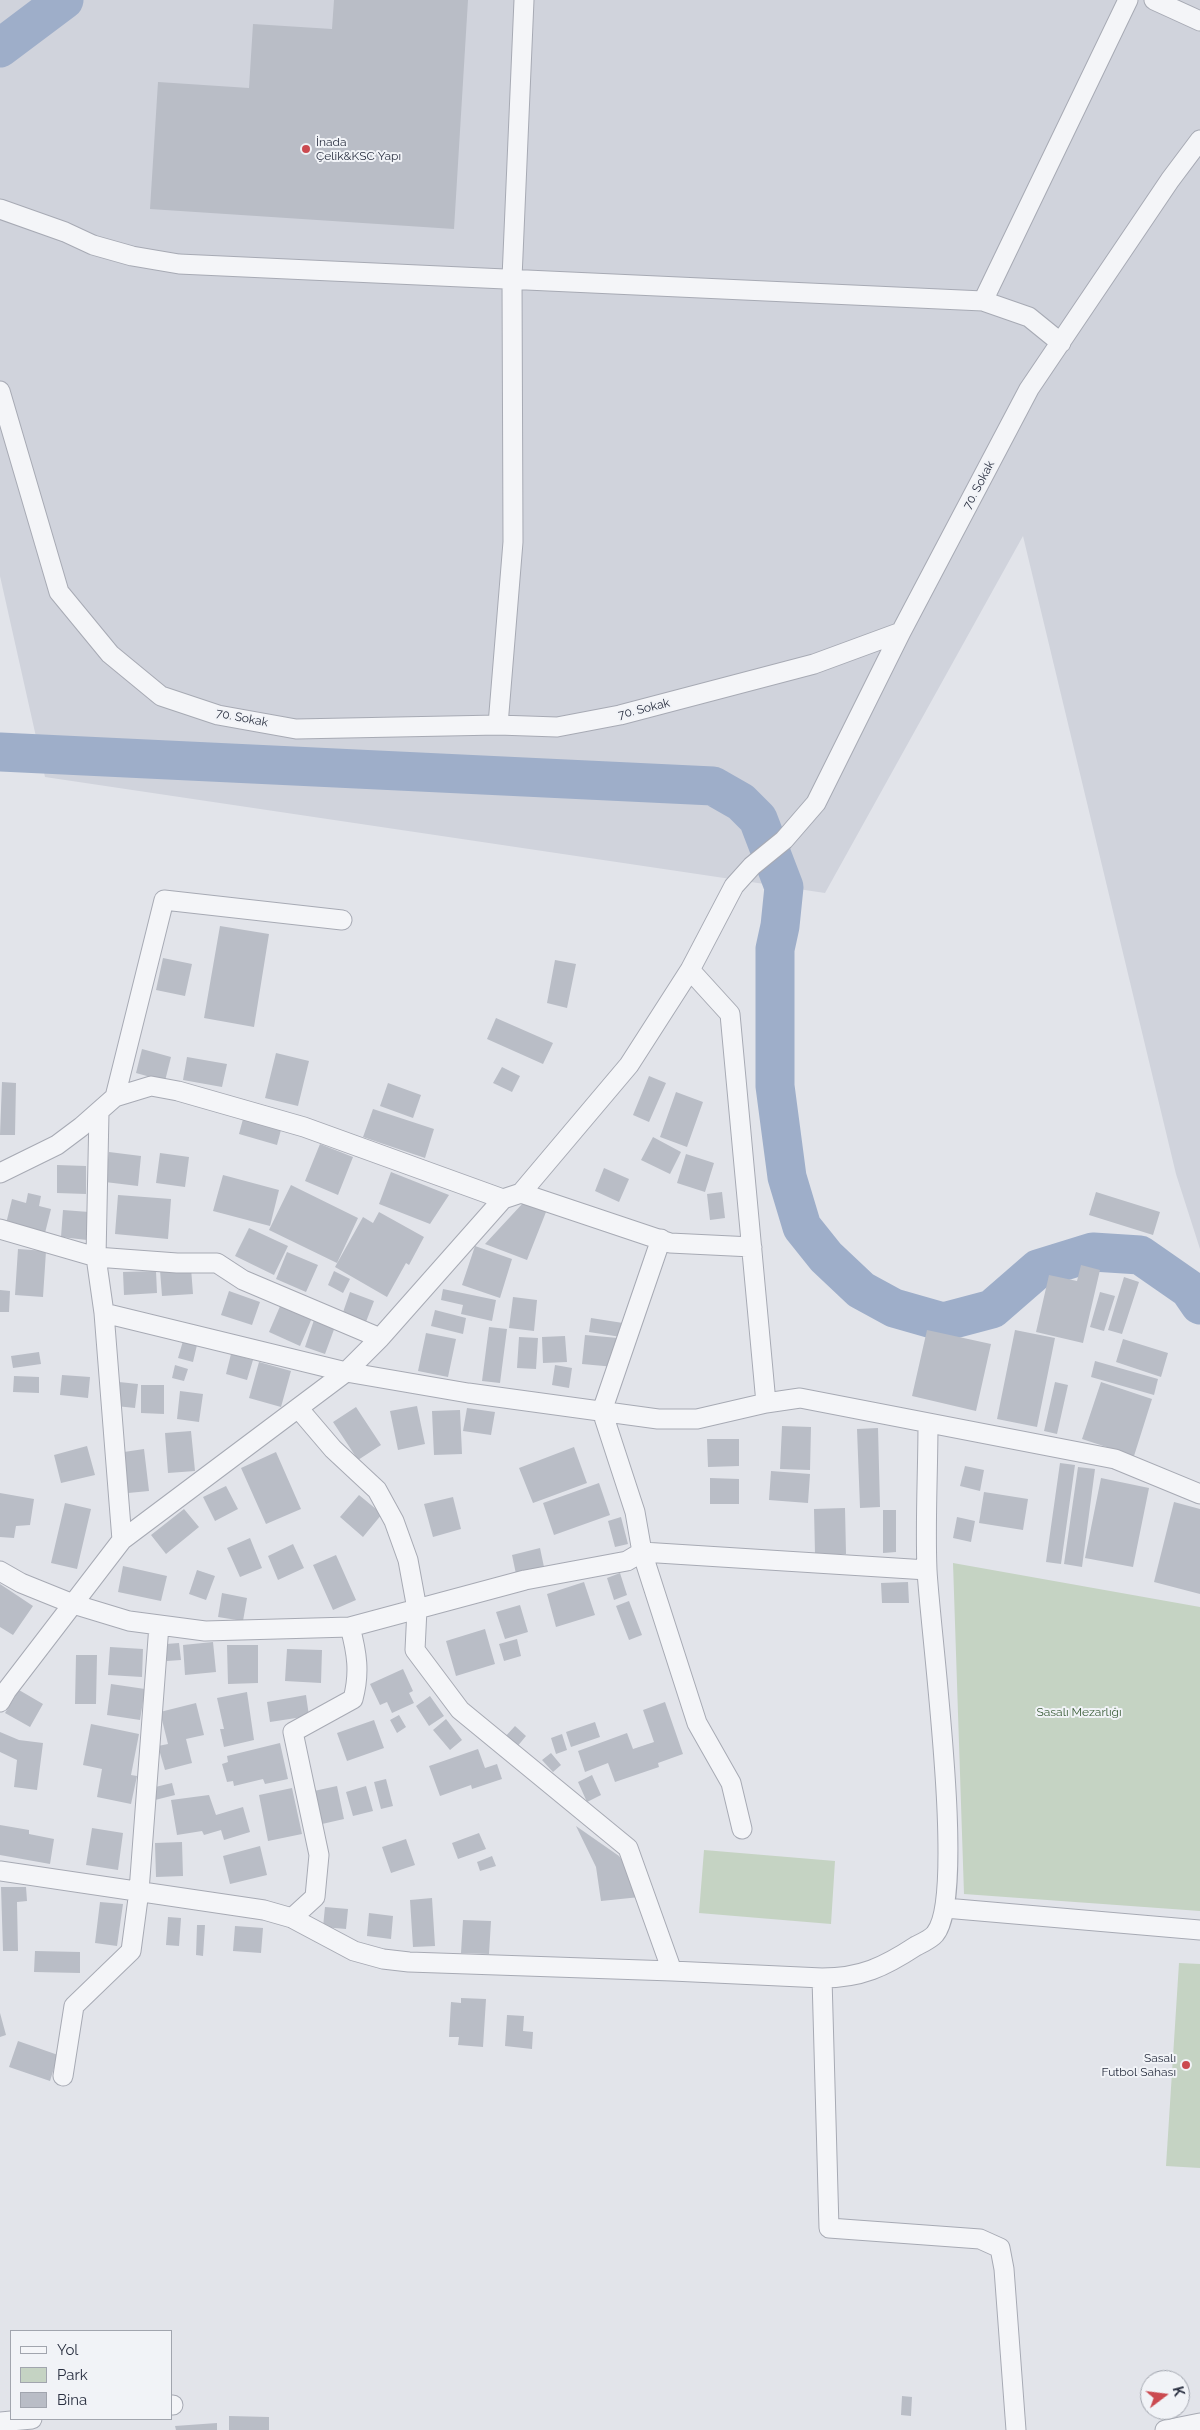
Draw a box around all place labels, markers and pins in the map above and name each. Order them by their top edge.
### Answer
place label: İnada Çelik&KSC Yapı [316,135,401,163]
marker: İnada Çelik&KSC Yapı [300,143,312,155]
place label: Sasalı Futbol Sahası [1102,2051,1176,2079]
marker: Sasalı Futbol Sahası [1180,2059,1192,2071]

